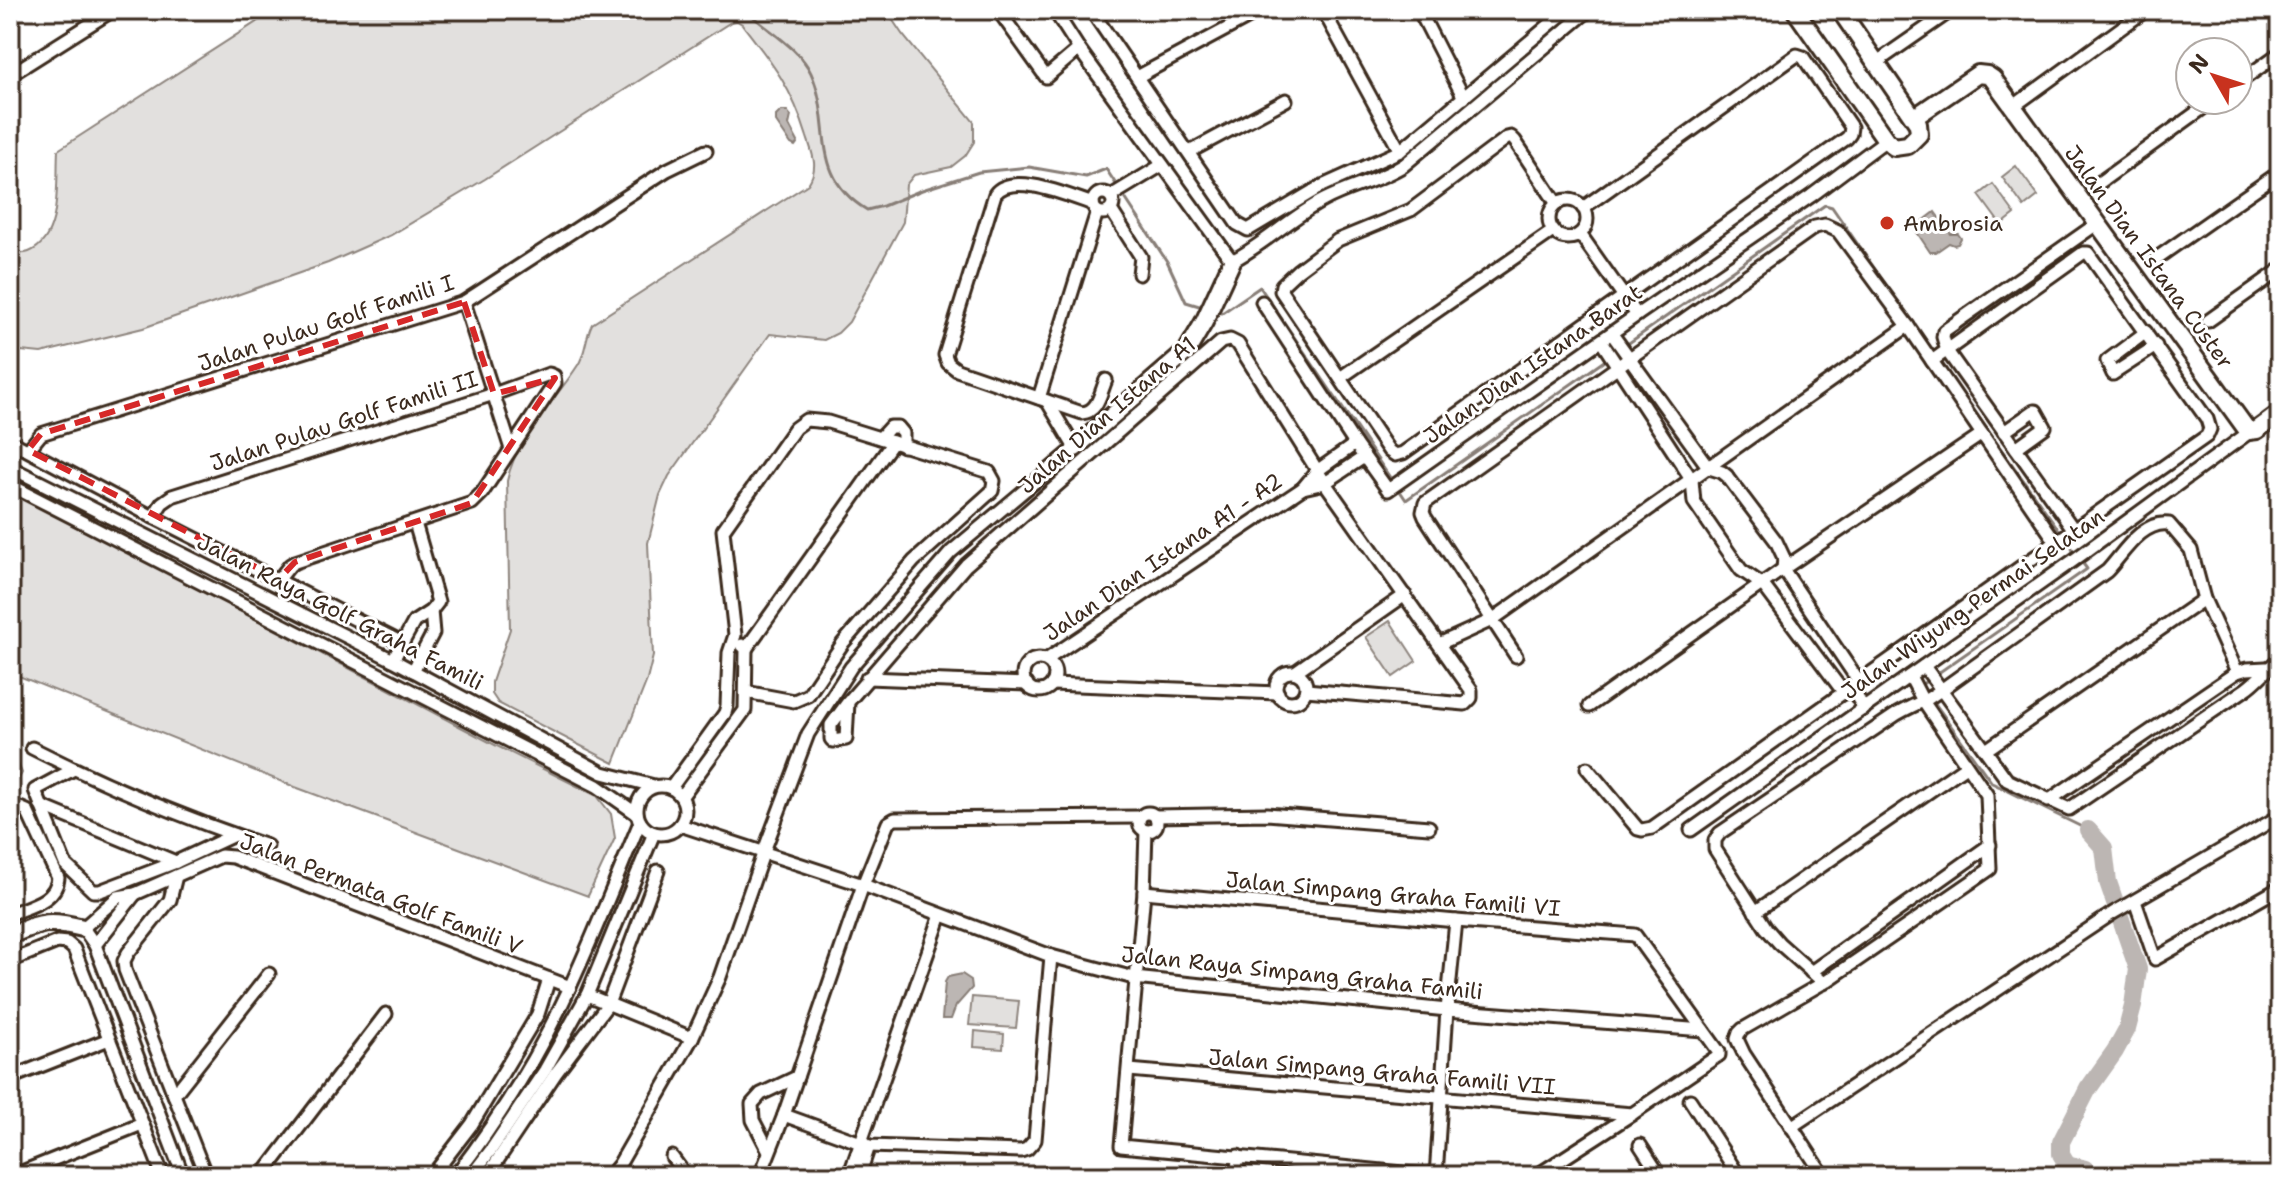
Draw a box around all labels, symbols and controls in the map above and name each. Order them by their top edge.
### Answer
north arrow [2174,36,2254,116]
text: N [2182,48,2216,80]
street label: Jalan Dian Istana Custer [2058,139,2240,375]
place label: Ambrosia [1903,209,2003,238]
marker: Ambrosia [1878,214,1896,232]
street label: Jalan Pulau Golf Famili I [194,268,458,378]
street label: Jalan Dian Istana Barat [1418,277,1648,451]
street label: Jalan Dian Istana A1 [1012,330,1202,500]
street label: Jalan Pulau Golf Famili II [206,364,482,478]
street label: Jalan Dian Istana A1 - A2 [1038,466,1288,648]
street label: Jalan Wiyung Permai Selatan [1836,502,2110,706]
street label: Jalan Raya Golf Graha Famili [192,527,488,697]
street label: Jalan Permata Golf Famili V [235,827,527,961]
street label: Jalan Simpang Graha Famili VI [1224,865,1562,923]
street label: Jalan Raya Simpang Graha Famili [1120,940,1484,1006]
street label: Jalan Simpang Graha Famili VII [1207,1042,1557,1102]

